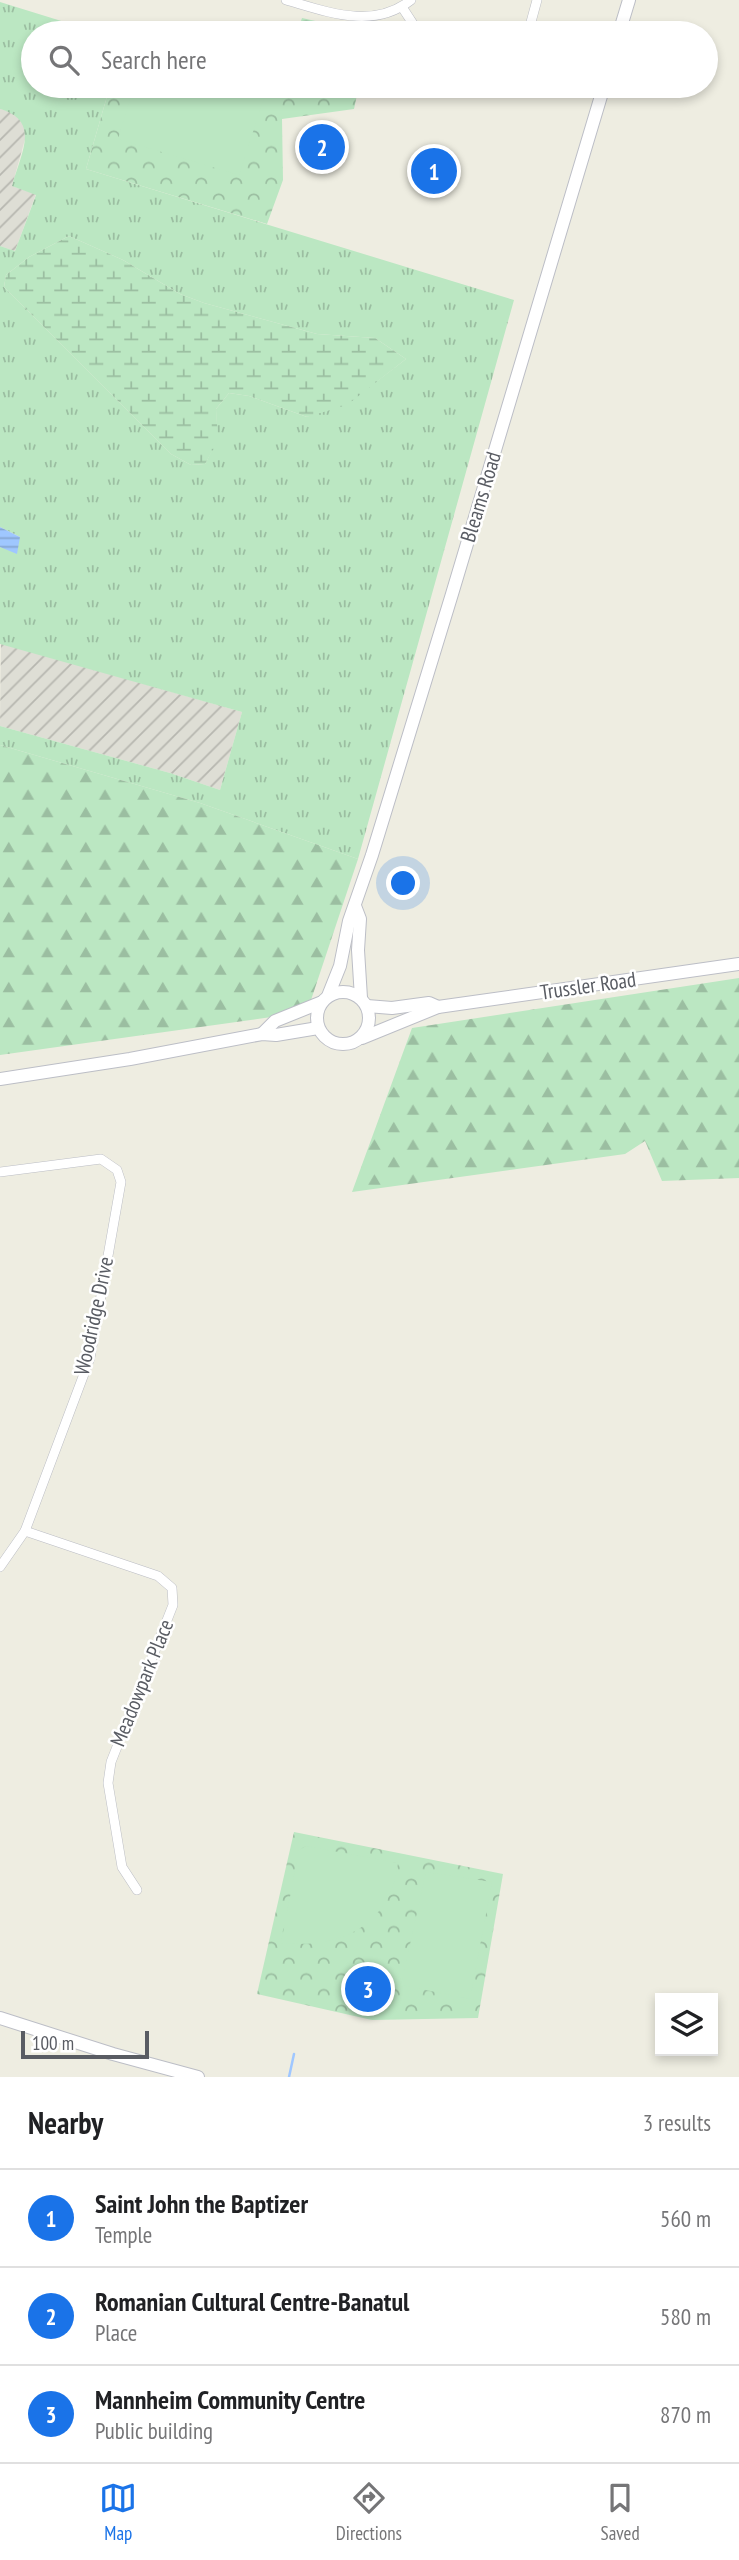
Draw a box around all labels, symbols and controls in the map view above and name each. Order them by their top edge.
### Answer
search box [21,21,718,98]
icon: search [45,41,83,79]
text: Search here [101,43,207,76]
pin: 2 [299,121,345,173]
pin: 1 [411,145,457,197]
street label: Bleams Road [454,448,507,545]
your location [386,866,420,900]
street label: Trussler Road [538,965,637,1006]
street label: Woodridge Drive [68,1254,119,1378]
street label: Meadowpark Place [104,1615,179,1750]
pin: 3 [345,1963,391,2015]
map controls [655,1993,718,2056]
button: layers [655,1993,718,2056]
scale bar [21,2028,149,2060]
text: 100 m [32,2031,74,2055]
text: Nearby [28,2103,103,2142]
text: 3 results [643,2108,711,2137]
text: Saint John the Baptizer [95,2187,308,2220]
text: 1 [46,2204,57,2233]
text: 560 m [660,2204,711,2233]
text: Temple [95,2220,152,2249]
text: Romanian Cultural Centre-Banatul [95,2285,409,2318]
text: 2 [46,2302,57,2331]
text: 580 m [660,2302,711,2331]
text: Place [95,2318,137,2347]
text: Mannheim Community Centre [95,2383,365,2416]
text: 3 [46,2400,57,2429]
text: 870 m [660,2400,711,2429]
text: Public building [95,2416,213,2445]
tab: Map [99,2479,137,2545]
tab: Directions [336,2479,402,2545]
tab: Saved [601,2479,640,2545]

